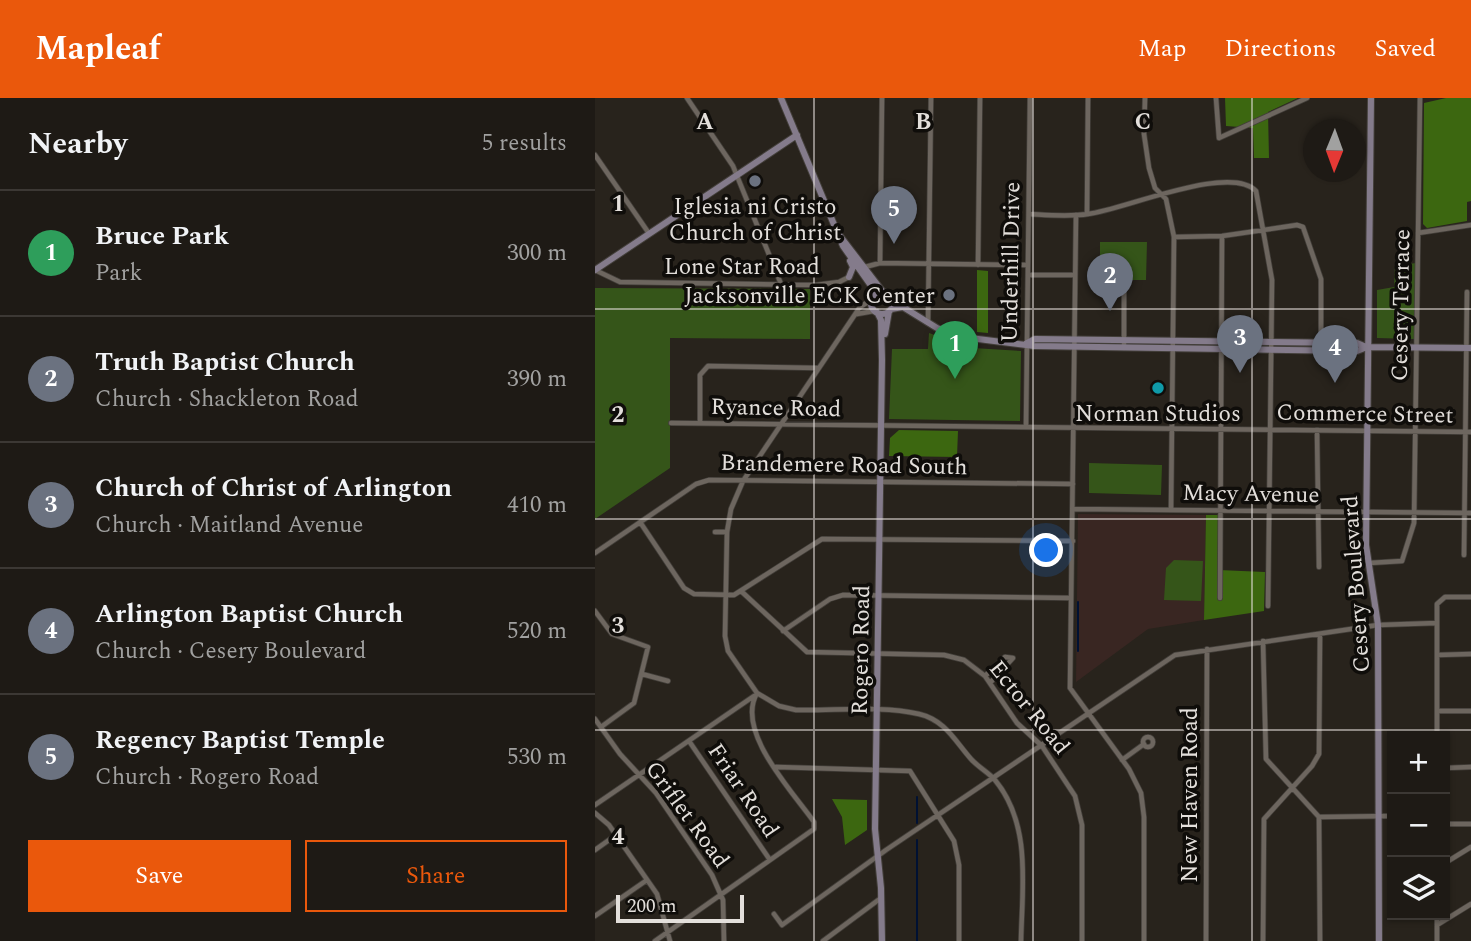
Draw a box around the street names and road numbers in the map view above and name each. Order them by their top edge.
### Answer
street label: Underhill Drive [993,181,1030,343]
street label: Cesery Terrace [1383,229,1420,381]
street label: Lone Star Road [664,250,820,285]
street label: Ryance Road [710,390,842,427]
street label: Commerce Street [1276,395,1454,434]
street label: Brandemere Road South [720,446,968,485]
street label: Macy Avenue [1182,476,1320,513]
street label: Cesery Boulevard [1333,494,1380,674]
street label: Rogero Road [843,584,880,715]
street label: Ector Road [980,653,1078,763]
street label: New Haven Road [1173,707,1208,883]
street label: Friar Road [698,736,787,845]
street label: Griflet Road [636,754,738,876]

